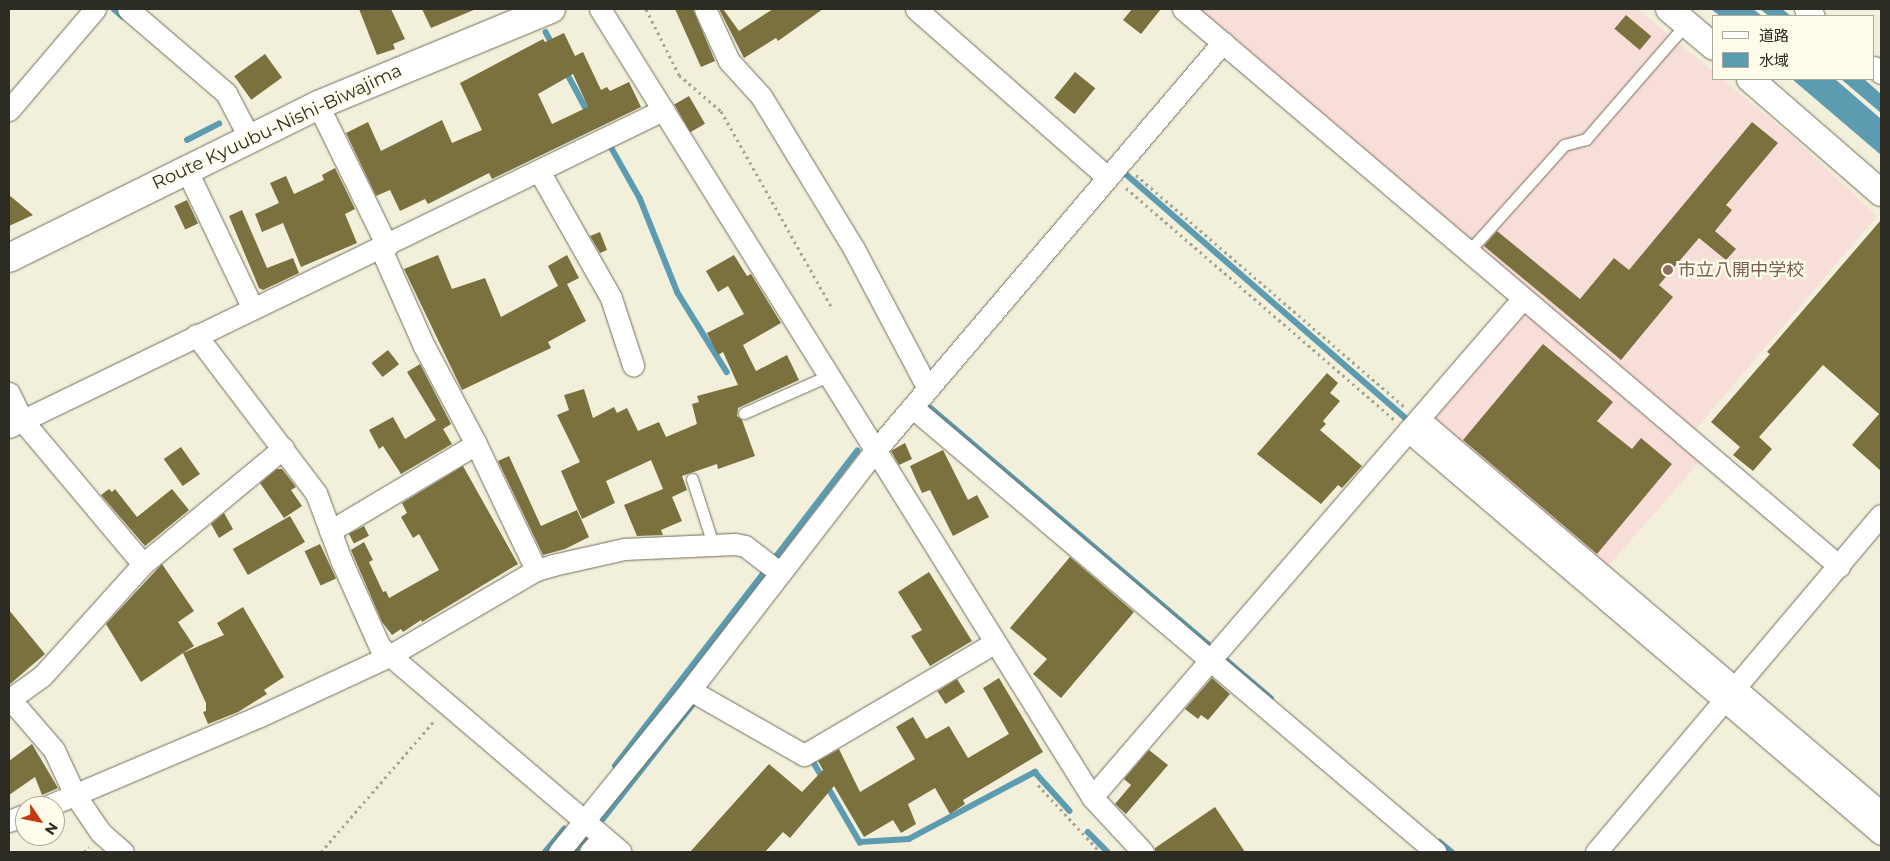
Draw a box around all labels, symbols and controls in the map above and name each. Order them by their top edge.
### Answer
legend [1712,15,1875,80]
text: 道路 [1759,26,1789,45]
text: 水域 [1759,51,1789,70]
street label: Route Kyuubu-Nishi-Biwajima [149,60,405,194]
place label: 市立八開中学校 [1678,259,1804,281]
marker: 市立八開中学校 [1662,264,1674,276]
north arrow [15,796,65,846]
text: N [41,819,62,839]

